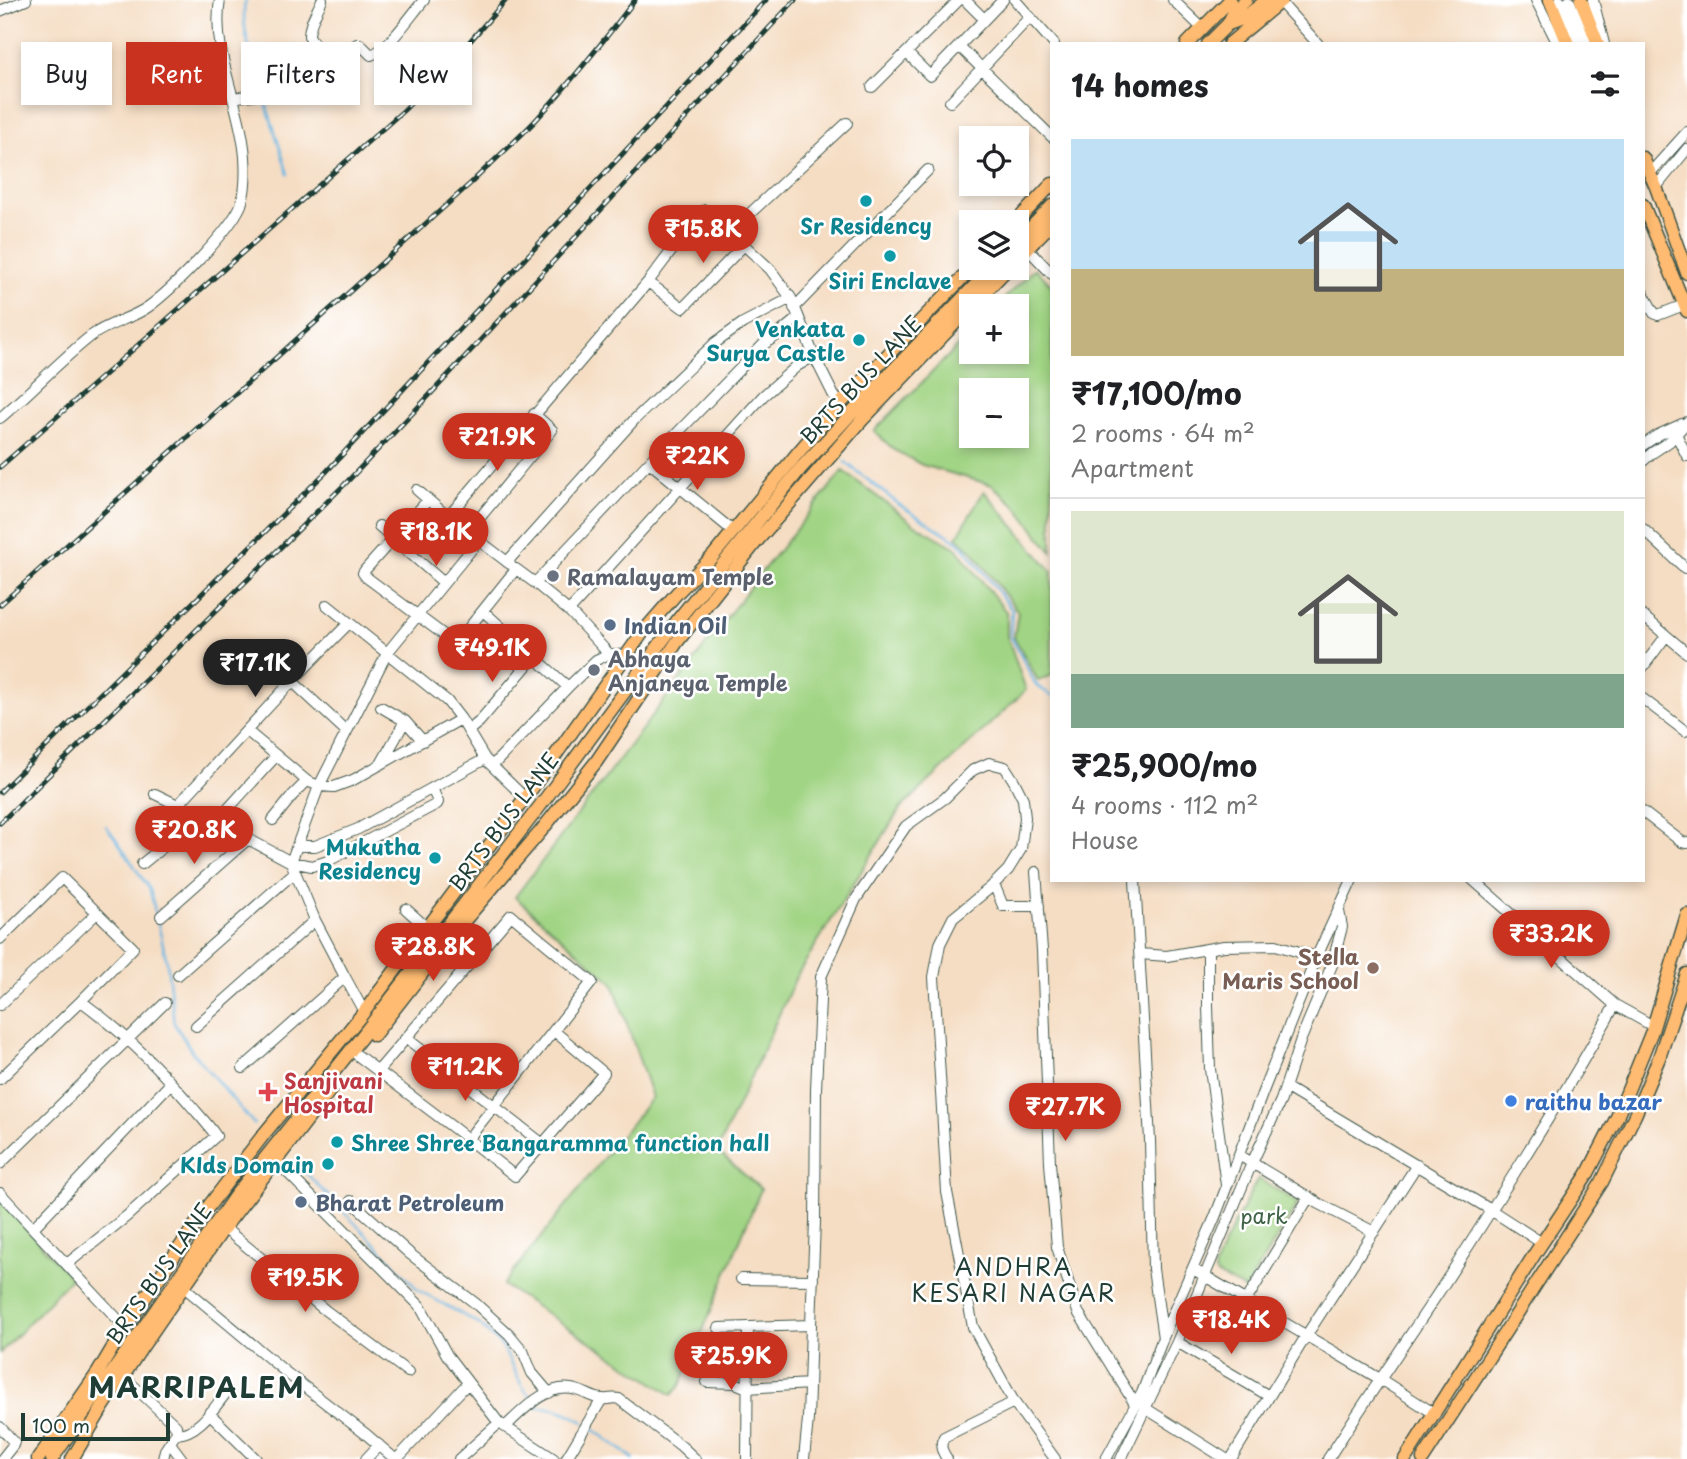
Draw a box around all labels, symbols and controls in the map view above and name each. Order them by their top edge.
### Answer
chip: Buy [21,42,112,105]
chip: Rent [126,42,227,105]
chip: Filters [241,42,360,105]
chip: New [374,42,472,105]
text: 14 homes [1071,62,1209,107]
icon: filters [1586,65,1624,103]
map controls [959,126,1029,448]
button: locate [959,126,1029,196]
icon: home [1285,184,1411,310]
marker: Sr Residency [858,193,874,209]
pin: ₹15.8K [646,205,760,265]
place label: Sr Residency [800,209,932,241]
text: ₹15.8K [664,210,742,245]
button: layers [959,210,1029,280]
marker: Siri Enclave [882,248,898,264]
place label: Siri Enclave [829,264,951,296]
button: + [959,294,1029,364]
street label: BRTS BUS LANE [792,307,928,451]
place label: Venkata Surya Castle [706,312,845,368]
marker: Venkata Surya Castle [851,332,867,348]
text: ₹17,100/mo [1071,370,1242,415]
button: − [959,378,1029,448]
pin: ₹21.9K [440,414,554,473]
text: 2 rooms · 64 m² [1071,415,1255,450]
text: ₹21.9K [458,418,536,453]
pin: ₹22K [656,433,738,492]
text: ₹22K [665,437,729,472]
text: Apartment [1071,450,1194,485]
pin: ₹18.1K [379,508,493,568]
text: ₹18.1K [399,513,473,548]
icon: home [1285,556,1411,682]
place label: Ramalayam Temple [567,560,774,592]
marker: Ramalayam Temple [545,568,561,584]
place label: Indian Oil [624,609,727,641]
marker: Indian Oil [602,617,618,633]
pin: ₹49.1K [435,624,549,684]
text: ₹49.1K [454,629,530,664]
pin: ₹17.1K [198,640,312,699]
place label: Abhaya Anjaneya Temple [608,642,788,698]
text: ₹17.1K [219,644,291,679]
marker: Abhaya Anjaneya Temple [586,662,602,678]
text: ₹25,900/mo [1071,742,1257,787]
street label: BRTS BUS LANE [440,745,566,897]
text: 4 rooms · 112 m² [1071,787,1258,822]
pin: ₹20.8K [137,806,251,866]
text: ₹20.8K [151,811,237,846]
text: House [1071,822,1138,857]
place label: Mukutha Residency [318,830,421,886]
marker: Mukutha Residency [427,850,443,866]
pin: ₹33.2K [1494,911,1608,970]
text: ₹33.2K [1509,915,1593,950]
pin: ₹28.8K [376,923,490,983]
text: ₹28.8K [391,928,475,963]
place label: Stella Maris School [1222,940,1359,996]
marker: Stella Maris School [1365,960,1381,976]
pin: ₹11.2K [408,1044,522,1103]
text: ₹11.2K [427,1048,503,1083]
place label: Sanjivani Hospital [284,1064,383,1120]
marker: Sanjivani Hospital [258,1082,278,1102]
pin: ₹27.7K [1008,1084,1122,1143]
place label: raithu bazar [1525,1085,1662,1117]
text: ₹27.7K [1025,1088,1105,1123]
marker: raithu bazar [1503,1093,1519,1109]
place label: Shree Shree Bangaramma function hall [351,1126,769,1158]
marker: Shree Shree Bangaramma function hall [329,1134,345,1150]
place label: KIds Domain [180,1148,314,1180]
marker: KIds Domain [320,1156,336,1172]
place label: Bharat Petroleum [315,1186,504,1218]
marker: Bharat Petroleum [293,1194,309,1210]
street label: BRTS BUS LANE [97,1196,219,1350]
park label: park [1240,1199,1288,1231]
district label: ANDHRA KESARI NAGAR [911,1249,1117,1310]
pin: ₹19.5K [248,1254,362,1314]
text: ₹19.5K [267,1259,343,1294]
pin: ₹18.4K [1174,1296,1288,1356]
text: ₹18.4K [1192,1301,1270,1336]
pin: ₹25.9K [674,1332,788,1392]
text: ₹25.9K [690,1337,772,1372]
district label: MARRIPALEM [88,1365,306,1408]
scale bar [21,1410,170,1442]
text: 100 m [32,1411,90,1439]

